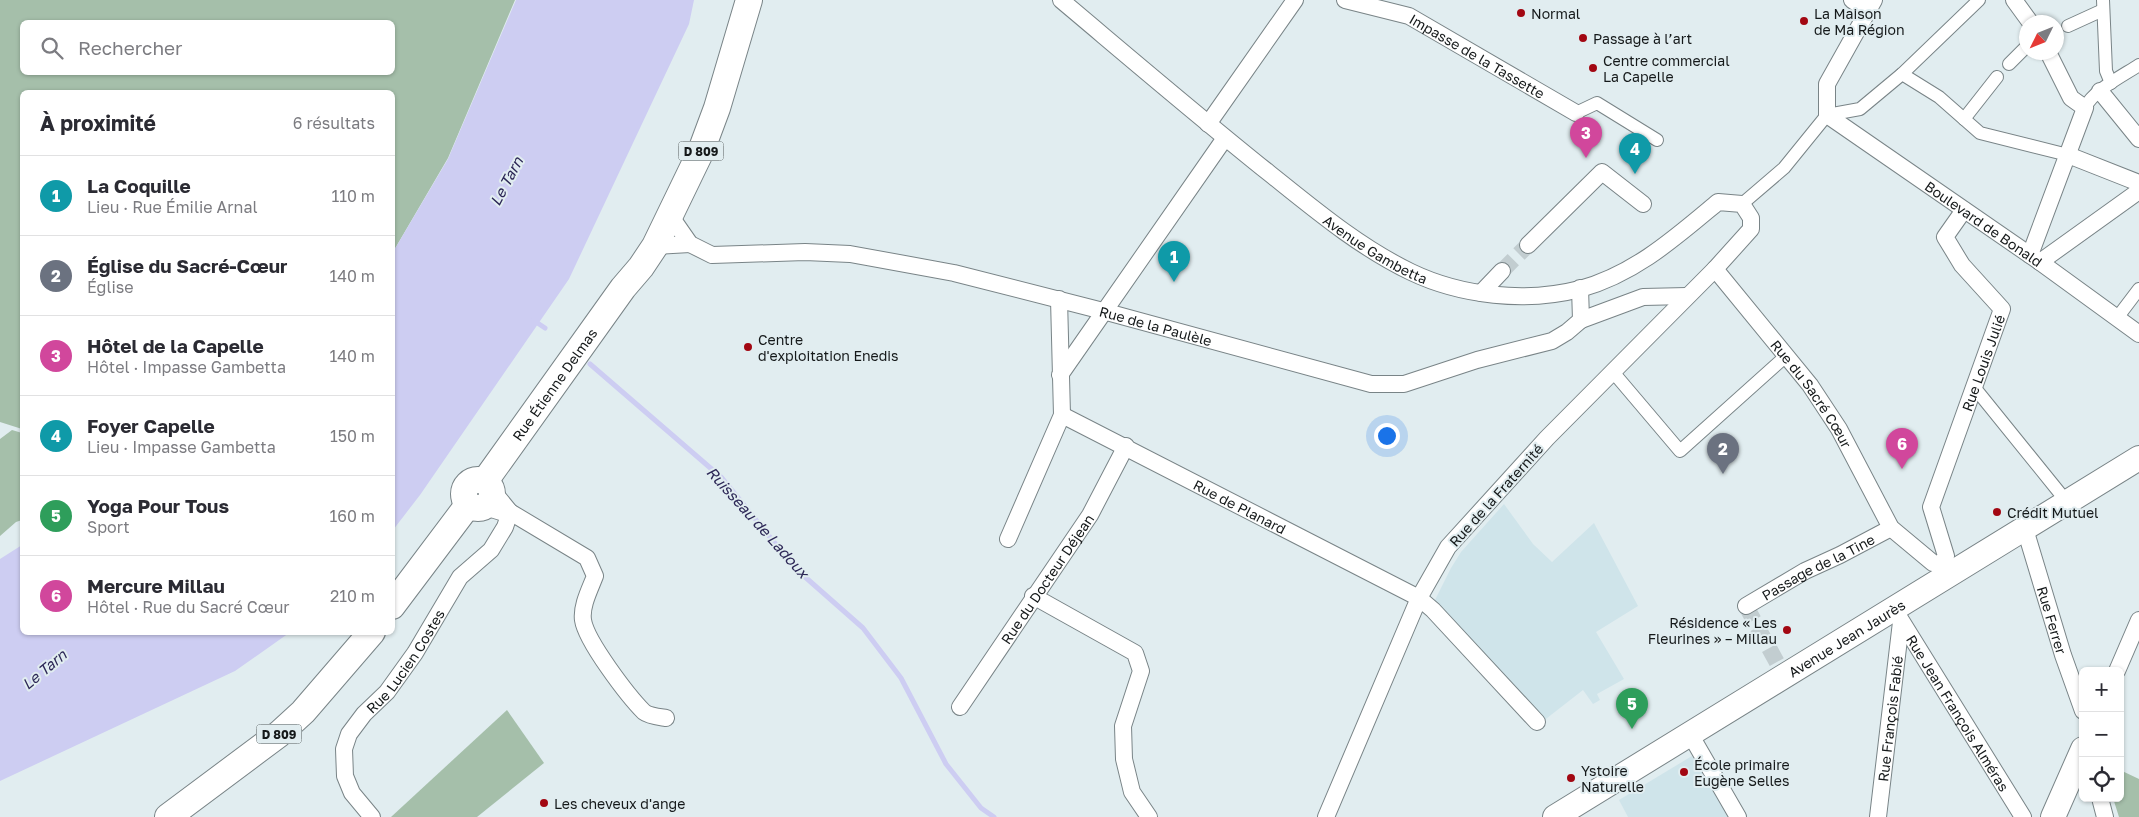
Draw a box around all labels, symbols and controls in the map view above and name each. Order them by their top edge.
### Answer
place label: Normal [1531,5,1580,22]
place label: La Maison de Ma Région [1814,5,1905,38]
marker: Normal [1515,7,1527,19]
street label: Impasse de la Tassette [1407,10,1548,102]
marker: La Maison de Ma Région [1798,15,1810,27]
north arrow [2019,15,2064,60]
search box [20,20,395,75]
place label: Passage à l’art [1593,30,1692,47]
marker: Passage à l’art [1577,32,1589,44]
icon: search [38,34,66,62]
text: Rechercher [78,36,183,59]
place label: Centre commercial La Capelle [1603,52,1730,85]
marker: Centre commercial La Capelle [1587,62,1599,74]
text: À proximité [40,110,156,136]
text: 6 résultats [293,113,375,133]
pin: 3 [1570,117,1602,158]
pin: 4 [1619,133,1651,174]
road number: D 809 [678,142,724,160]
water label: Le Tarn [486,153,527,208]
text: La Coquille [87,174,191,197]
street label: Boulevard de Bonald [1922,177,2046,270]
text: 1 [52,186,60,206]
text: 110 m [331,186,375,206]
text: Lieu · Rue Émilie Arnal [87,197,258,217]
street label: Avenue Gambetta [1320,211,1430,287]
pin: 1 [1158,241,1190,282]
text: Église du Sacré-Cœur [87,254,287,277]
text: 2 [51,266,61,286]
text: 140 m [329,266,375,286]
text: Église [87,277,134,297]
street label: Rue de la Paulèle [1098,302,1214,349]
street label: Rue Louis Julié [1958,312,2008,413]
street label: Rue Étienne Delmas [508,325,600,444]
place label: Centre d'exploitation Enedis [758,331,898,364]
text: Hôtel de la Capelle [87,334,264,357]
street label: Rue du Sacré Cœur [1768,336,1856,451]
marker: Centre d'exploitation Enedis [742,341,754,353]
text: 3 [51,346,61,366]
text: 140 m [329,346,375,366]
text: Hôtel · Impasse Gambetta [87,357,286,377]
text: Foyer Capelle [87,414,215,437]
your location [1374,423,1400,449]
text: 4 [51,426,61,446]
text: 150 m [330,426,375,446]
pin: 6 [1886,428,1918,469]
pin: 2 [1707,433,1739,474]
text: Lieu · Impasse Gambetta [87,437,276,457]
street label: Rue de la Fraternité [1445,440,1547,550]
water label: Ruisseau de Ladoux [703,463,814,583]
street label: Rue de Planard [1191,475,1289,537]
text: Yoga Pour Tous [87,494,229,517]
place label: Crédit Mutuel [2007,504,2099,521]
text: 5 [51,506,61,526]
text: 160 m [329,506,375,526]
marker: Crédit Mutuel [1991,506,2003,518]
street label: Rue du Docteur Déjean [997,510,1097,647]
text: Sport [87,517,130,537]
street label: Passage de la Tine [1758,530,1877,603]
text: Mercure Millau [87,574,225,597]
street label: Rue Ferrer [2034,584,2071,656]
text: 6 [51,586,61,606]
text: 210 m [330,586,375,606]
street label: Avenue Jean Jaurès [1785,596,1908,680]
text: Hôtel · Rue du Sacré Cœur [87,597,290,617]
street label: Rue Lucien Costes [362,606,448,716]
place label: Résidence « Les Fleurines » – Millau [1648,614,1777,647]
marker: Résidence « Les Fleurines » – Millau [1781,624,1793,636]
street label: Rue Jean François Alméras [1903,631,2013,794]
water label: Le Tarn [18,645,70,693]
street label: Rue François Fabié [1874,655,1905,783]
map controls [2079,667,2124,802]
button: + [2079,667,2124,712]
pin: 5 [1616,688,1648,729]
button: − [2079,712,2124,757]
road number: D 809 [256,724,302,744]
place label: École primaire Eugène Selles [1694,756,1790,789]
button: locate [2079,757,2124,802]
place label: Ystoire Naturelle [1581,762,1644,795]
marker: École primaire Eugène Selles [1678,766,1690,778]
marker: Ystoire Naturelle [1565,772,1577,784]
place label: Les cheveux d'ange [554,795,685,812]
marker: Les cheveux d'ange [538,797,550,809]

